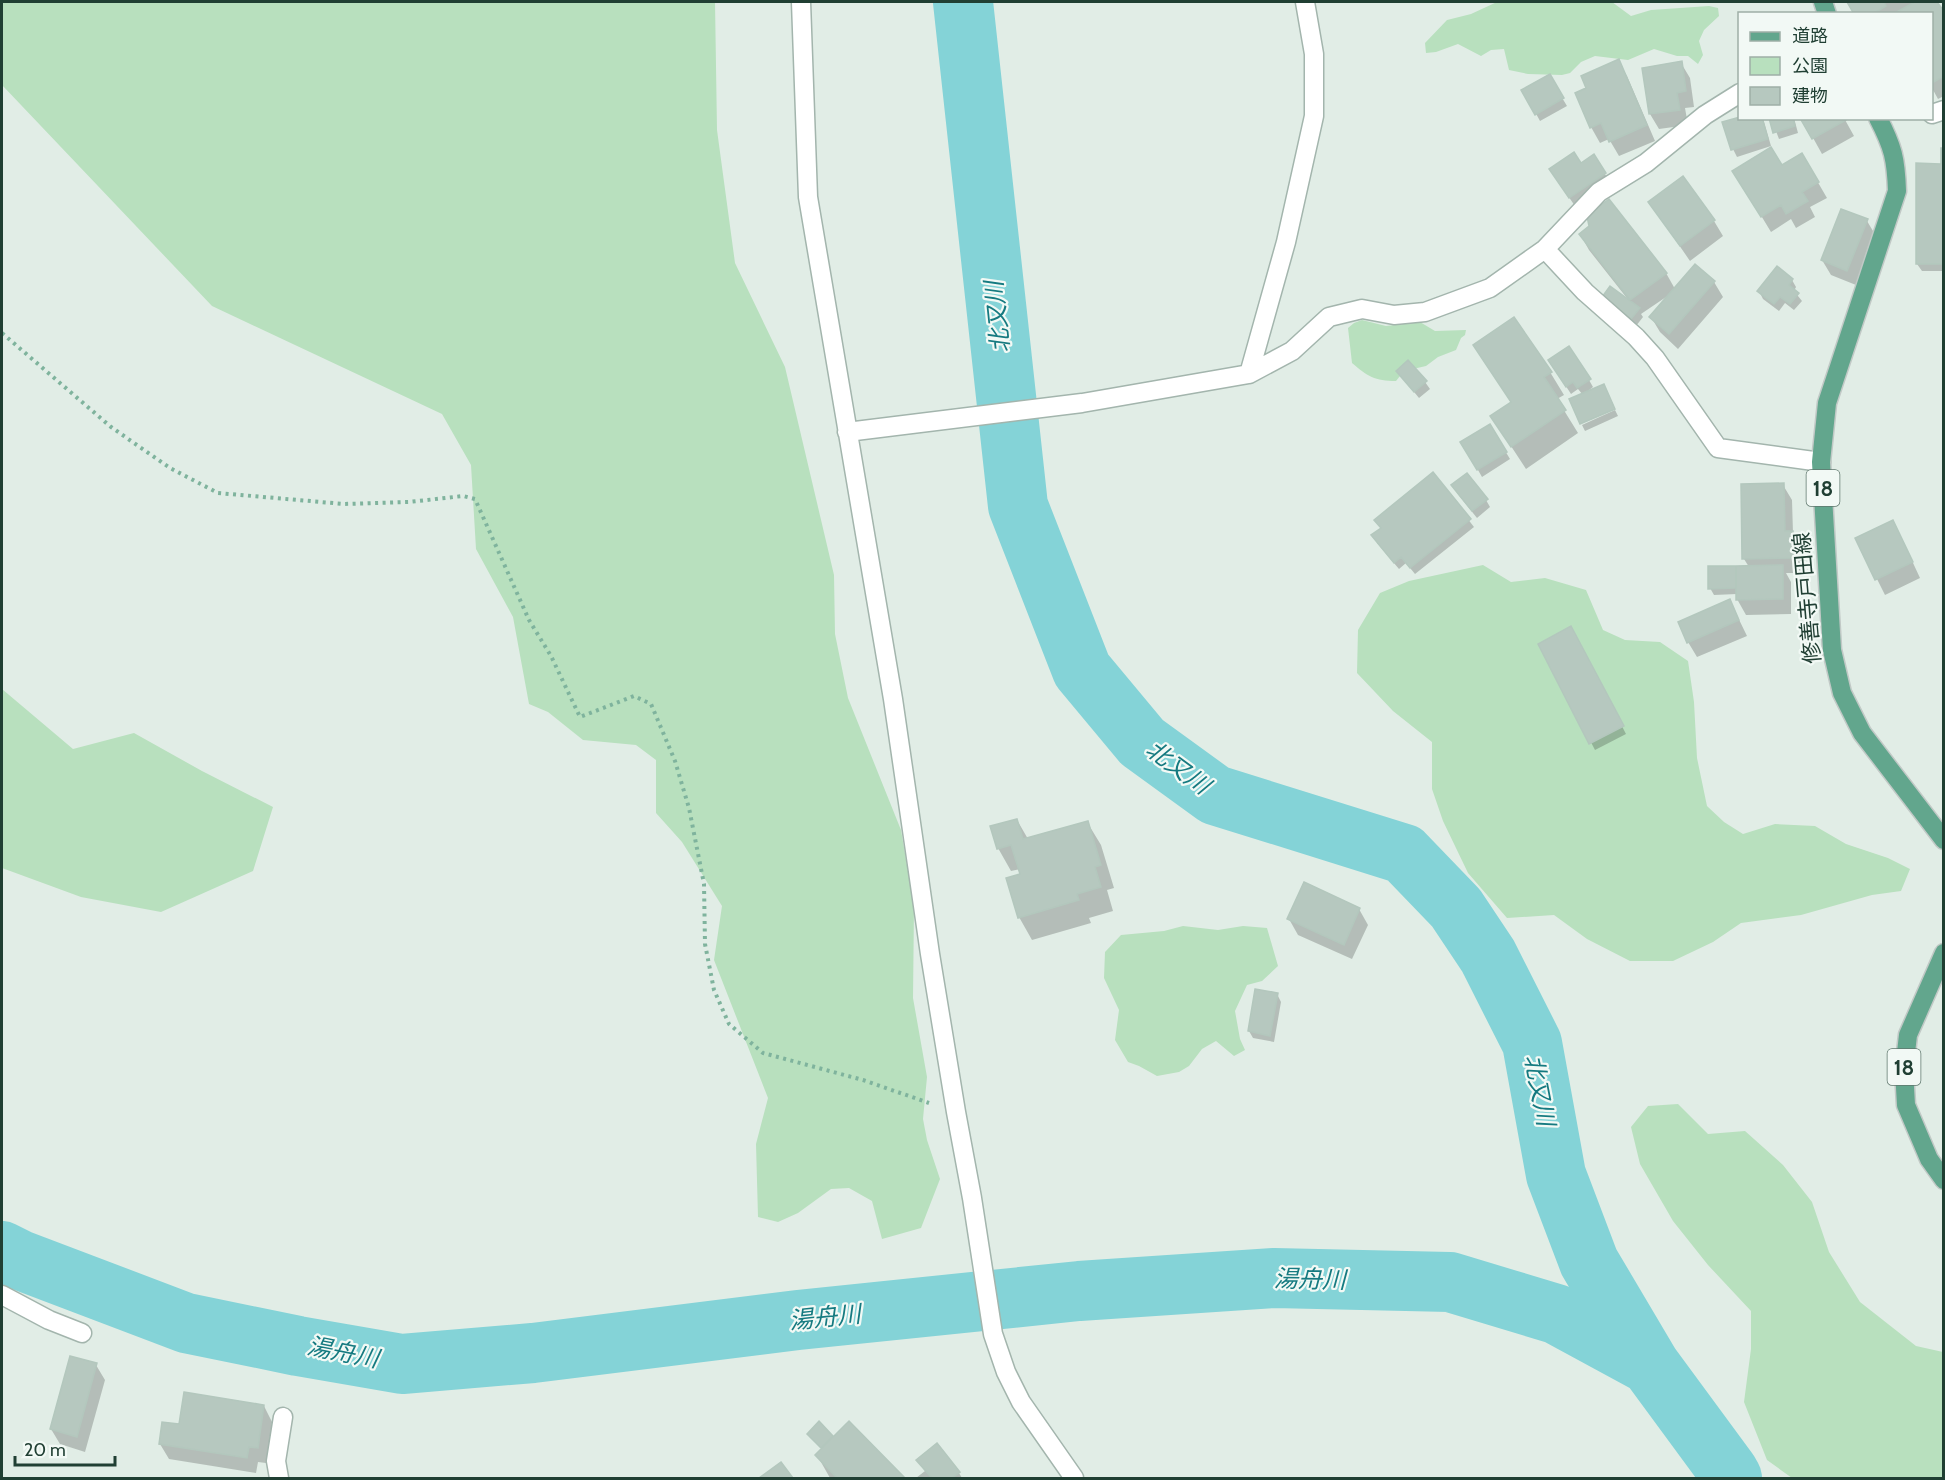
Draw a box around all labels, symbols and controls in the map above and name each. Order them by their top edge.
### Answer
legend [1738,12,1933,120]
text: 道路 [1792,25,1828,47]
text: 公園 [1792,55,1828,77]
text: 建物 [1792,85,1828,107]
water label: 北又川 [979,277,1015,354]
road number: 18 [1806,470,1840,506]
street label: 修善寺戸田線 [1788,531,1826,665]
water label: 北又川 [1140,734,1218,802]
road number: 18 [1888,1049,1920,1085]
water label: 北又川 [1519,1052,1562,1131]
water label: 湯舟川 [1274,1264,1349,1294]
water label: 湯舟川 [788,1299,865,1335]
water label: 湯舟川 [305,1331,384,1374]
scale bar [15,1429,116,1467]
text: 20 m [24,1439,66,1461]

